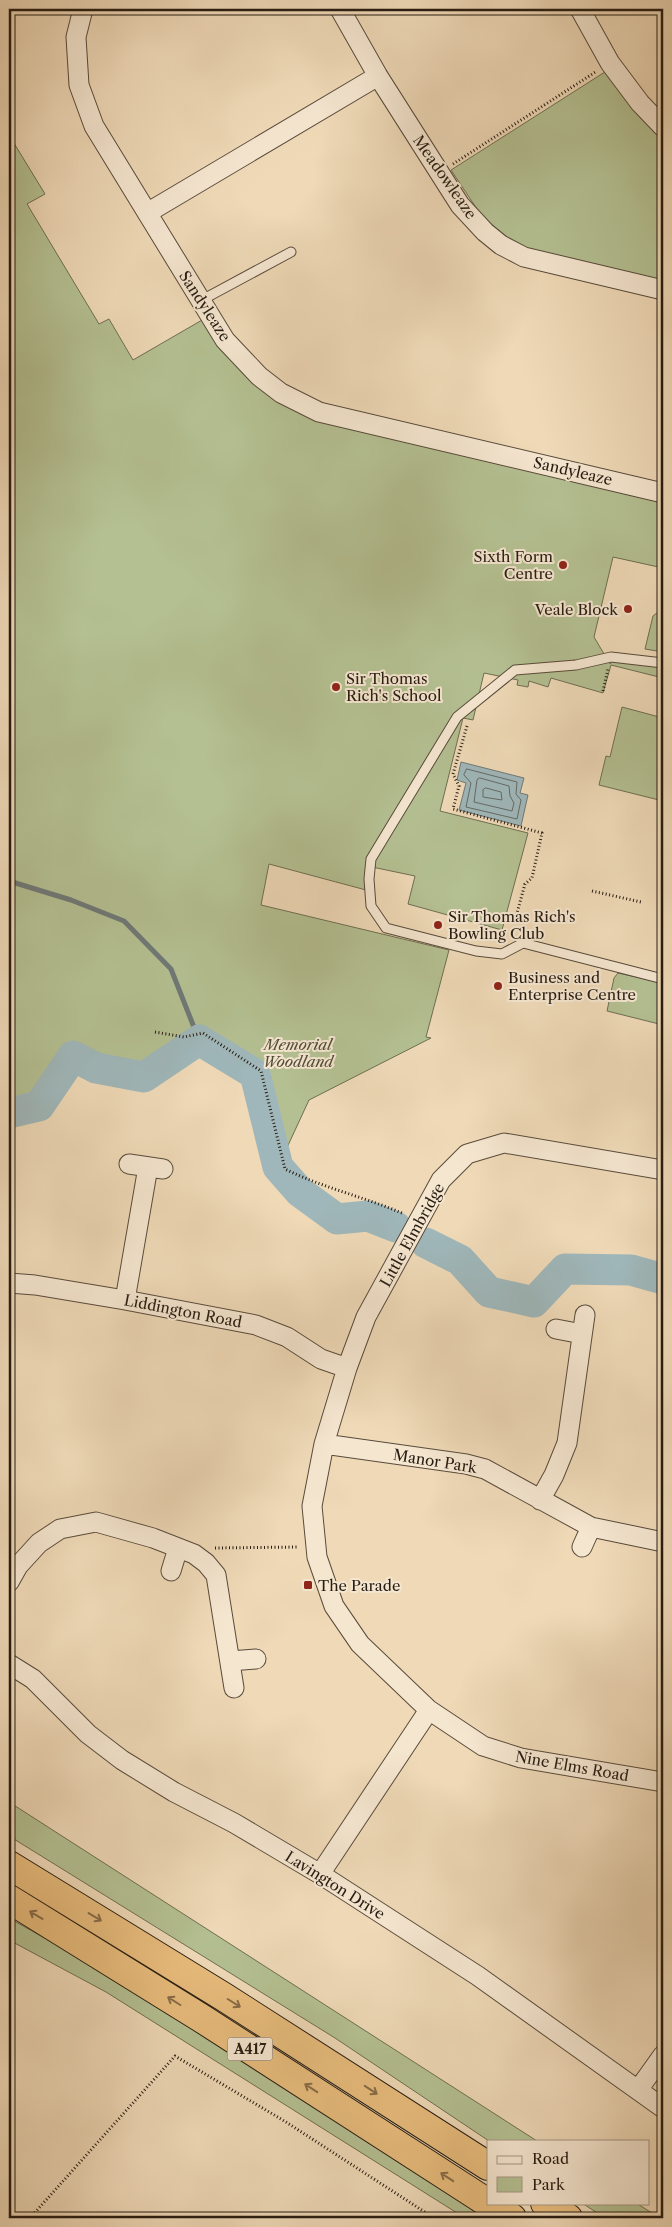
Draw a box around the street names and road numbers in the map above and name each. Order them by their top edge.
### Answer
street label: Meadowleaze [409,131,481,223]
street label: Sandyleaze [175,267,235,345]
street label: Sandyleaze [532,453,614,489]
street label: Little Elmbridge [376,1180,448,1290]
street label: Liddington Road [123,1290,243,1332]
street label: Manor Park [392,1445,479,1477]
street label: Nine Elms Road [514,1747,630,1785]
street label: Lavington Drive [282,1847,388,1923]
road number: A417 [228,2038,272,2060]

